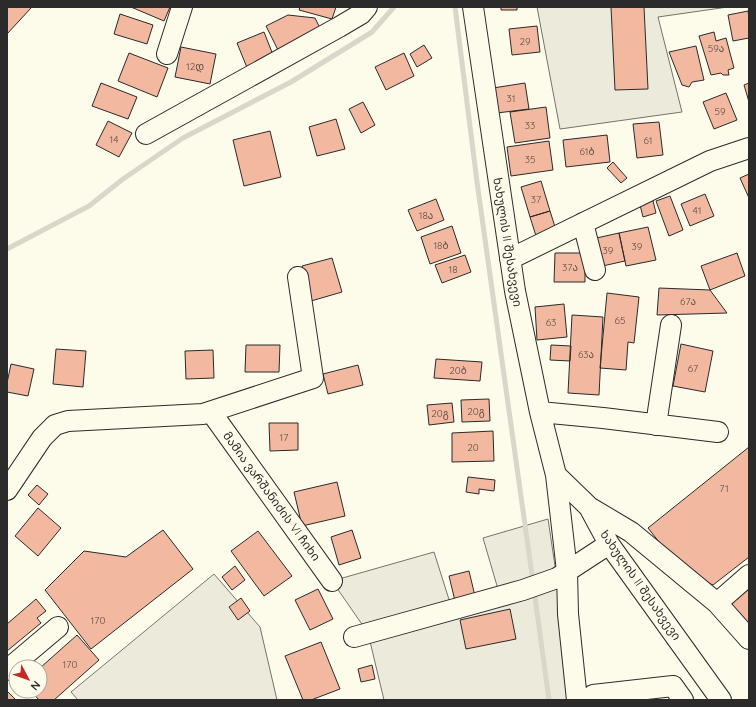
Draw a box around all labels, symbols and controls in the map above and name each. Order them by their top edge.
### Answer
house number: 29 [519,35,531,48]
house number: 59ა [708,42,724,55]
house number: 12დ [186,60,204,73]
house number: 31 [507,92,515,105]
house number: 59 [714,105,726,118]
house number: 33 [525,119,535,132]
house number: 14 [110,133,118,146]
house number: 61 [643,134,653,147]
house number: 61ბ [579,145,595,158]
house number: 35 [525,153,535,166]
street label: ხახულის II შესახვევი [489,176,526,308]
house number: 37 [531,193,541,206]
house number: 41 [693,204,701,217]
house number: 18ა [419,209,433,222]
house number: 18ბ [433,239,449,252]
house number: 39 [632,240,643,253]
house number: 39 [603,244,614,257]
house number: 37ა [562,261,578,274]
house number: 18 [448,263,458,276]
house number: 67ა [680,295,696,308]
house number: 65 [615,314,625,327]
house number: 63 [546,316,556,329]
house number: 63ა [578,348,594,361]
house number: 67 [688,362,698,375]
house number: 20ბ [449,364,467,377]
house number: 20გ [467,405,485,418]
house number: 20გ [431,407,449,420]
street label: მამია ვარშანიძის VI ჩიხი [220,429,324,564]
house number: 17 [280,431,288,444]
house number: 20 [467,441,479,454]
house number: 71 [719,482,729,495]
street label: ხახულის II შესახვევი [597,527,685,644]
house number: 170 [91,614,105,627]
house number: 170 [63,658,77,671]
north arrow [8,659,48,699]
text: N [28,678,43,693]

